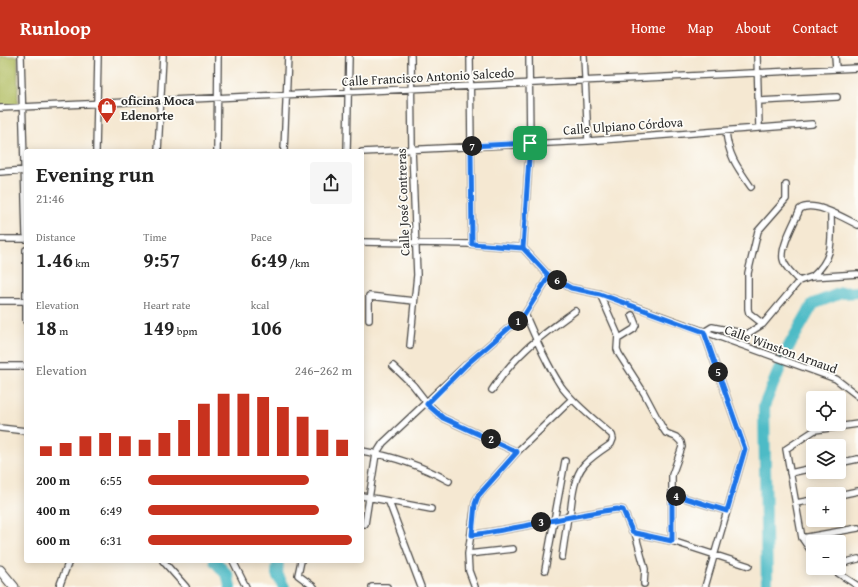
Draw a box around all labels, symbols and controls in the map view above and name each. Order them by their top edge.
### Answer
text: Runloop [20,14,91,42]
text: Home [631,18,666,38]
text: Map [688,18,713,38]
text: About [735,18,771,38]
text: Contact [793,18,838,38]
street label: Calle Francisco Antonio Salcedo [341,63,515,91]
place label: oficina Moca Edenorte [121,91,195,125]
shop icon: oficina Moca Edenorte [96,96,118,124]
street label: Calle Ulpiano Córdova [563,112,684,140]
pin [513,126,547,160]
icon: arrive [519,132,541,154]
pin: 7 [462,136,482,156]
text: 7 [469,138,475,154]
street label: Calle José Contreras [392,148,414,256]
text: Evening run [36,158,154,190]
button: share [310,162,352,204]
text: 21:46 [36,189,64,208]
text: Distance [36,229,75,245]
text: Time [143,229,167,245]
text: Pace [251,229,272,245]
text: 1.46 [36,245,73,274]
text: 9:57 [143,245,180,274]
text: 6:49 [251,245,287,274]
text: km [73,255,90,271]
text: /km [287,255,310,271]
pin: 6 [547,270,567,290]
text: 6 [554,272,560,288]
text: Elevation [36,297,79,313]
text: Heart rate [143,297,191,313]
text: kcal [251,297,269,313]
pin: 1 [508,311,528,331]
text: 18 [36,313,57,342]
text: 149 [143,313,174,342]
text: 106 [251,313,282,342]
text: 1 [515,313,521,329]
street label: Calle Winston Arnaud [722,320,840,378]
text: m [57,323,68,339]
text: bpm [174,323,197,339]
text: Elevation [36,361,87,380]
text: 246–262 m [295,361,352,380]
pin: 5 [708,362,728,382]
text: 5 [715,364,721,380]
map controls [806,391,846,575]
button: locate [806,391,846,431]
pin: 2 [481,429,501,449]
text: 2 [488,431,494,447]
button: layers [806,439,846,479]
text: 200 m [36,471,70,490]
text: 6:55 [100,471,122,490]
pin: 4 [666,486,686,506]
button: + [806,487,846,527]
text: 4 [673,488,679,504]
text: 400 m [36,501,70,520]
text: 6:49 [100,501,122,520]
pin: 3 [531,512,551,532]
text: 3 [538,514,544,530]
text: 600 m [36,531,70,550]
text: 6:31 [100,531,122,550]
button: − [806,535,846,575]

